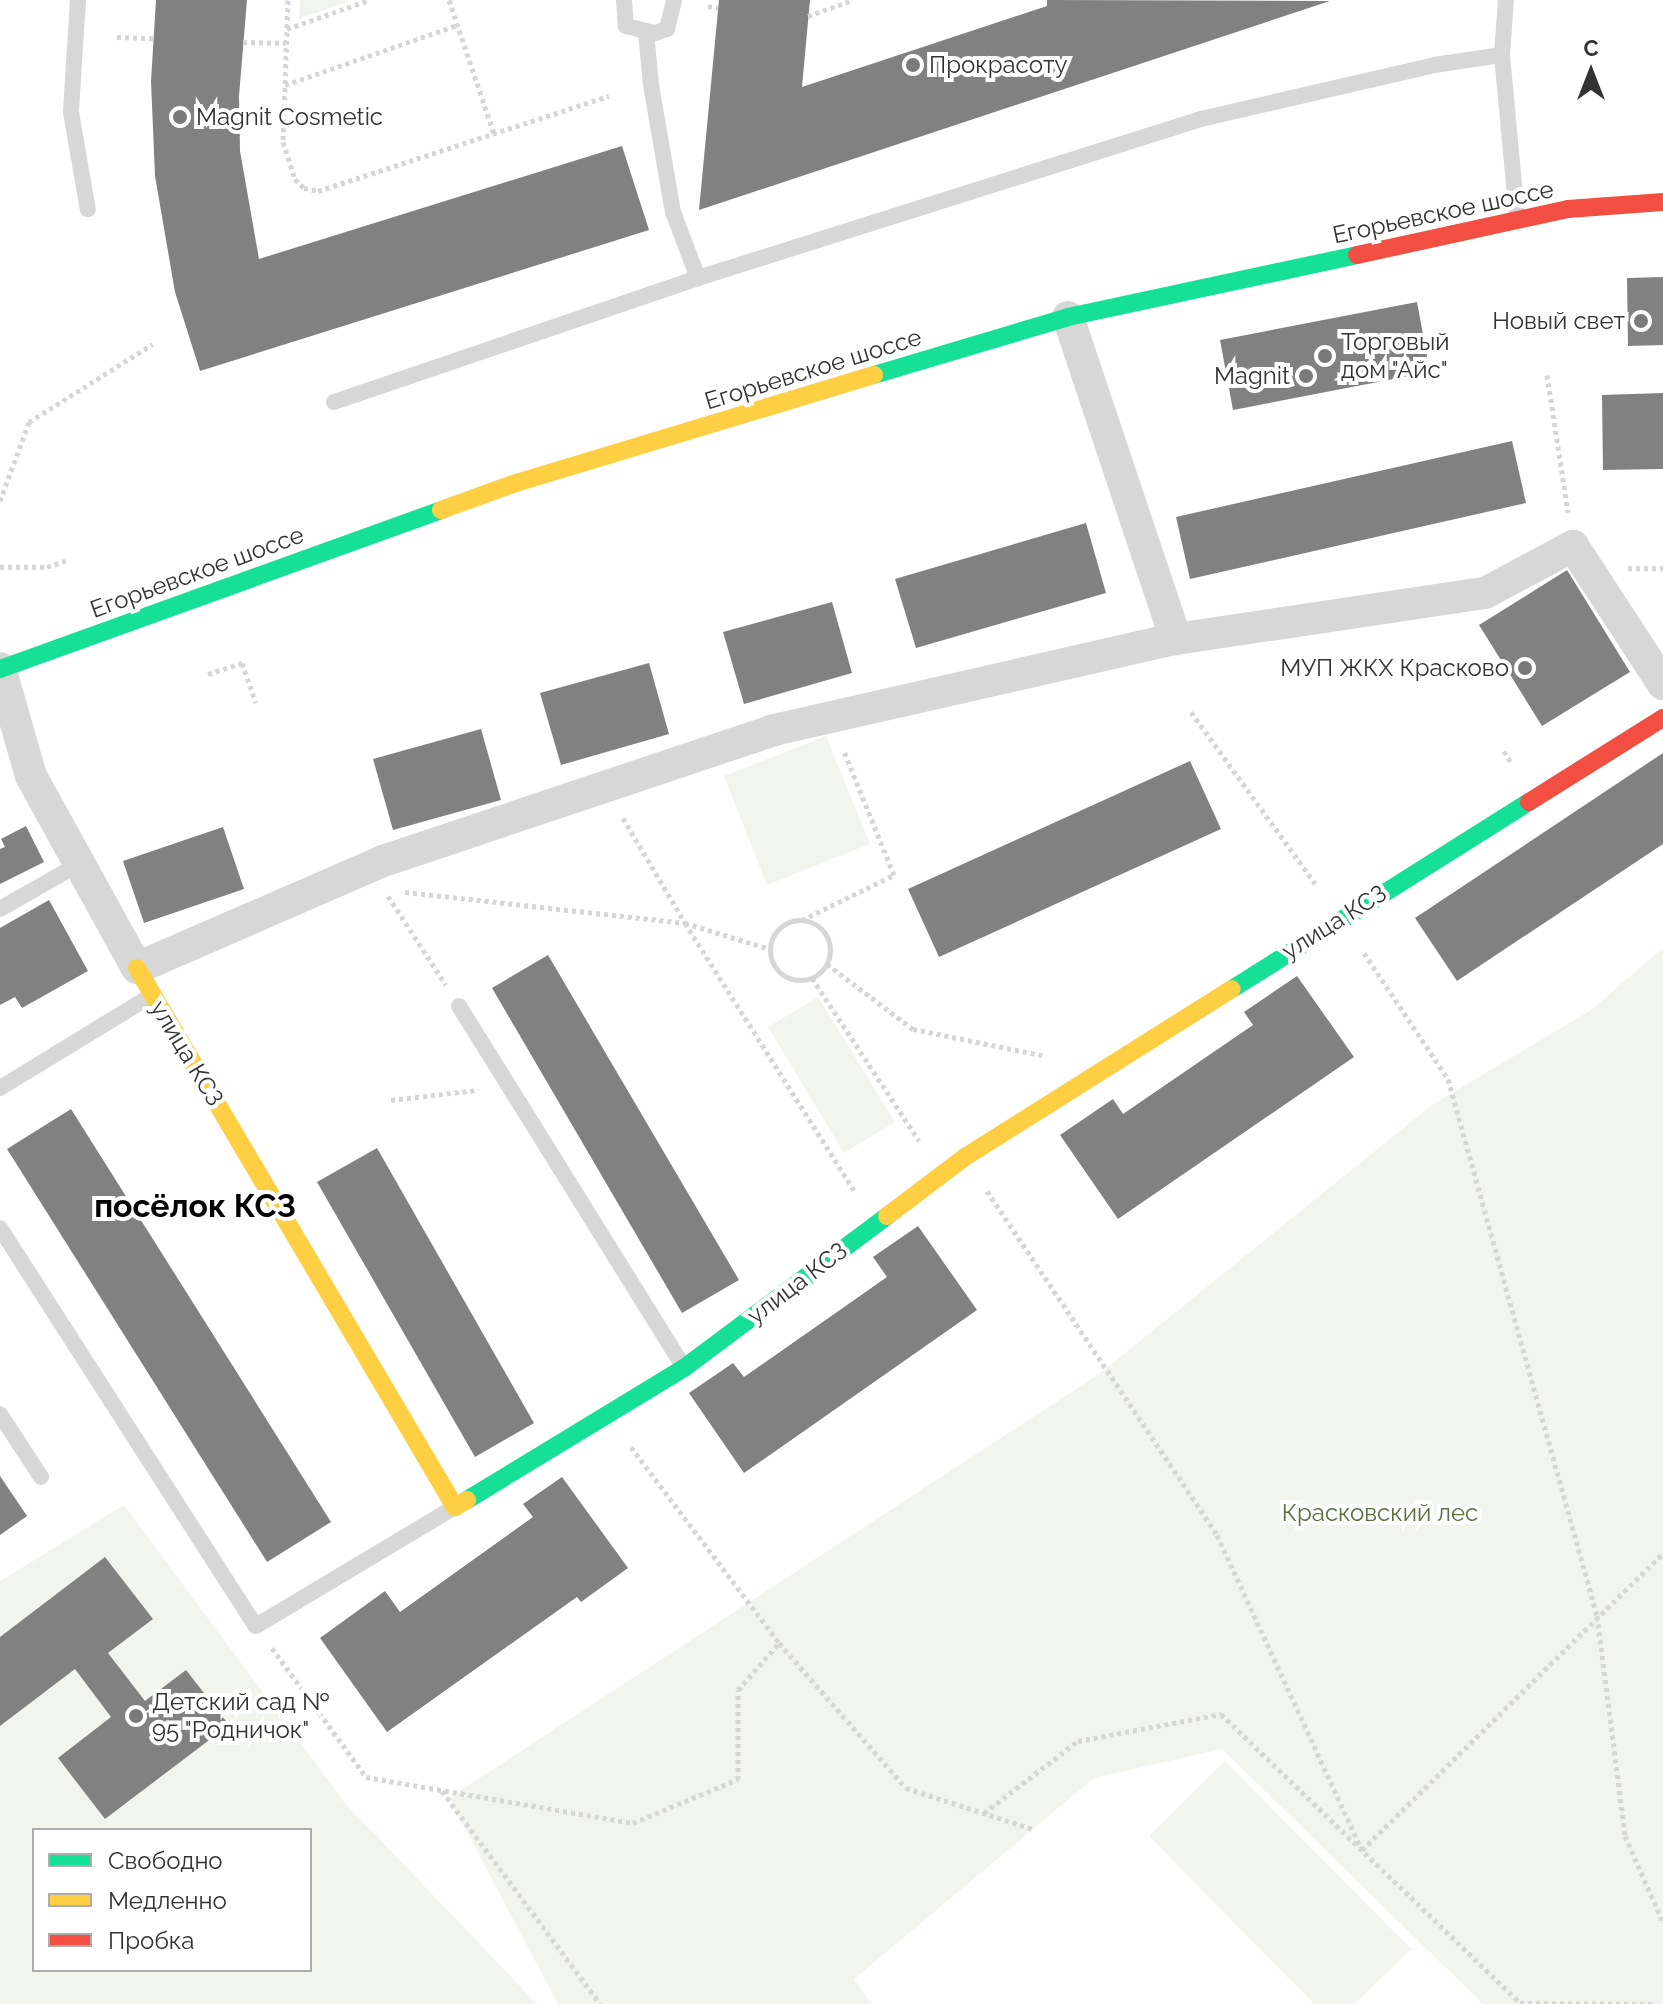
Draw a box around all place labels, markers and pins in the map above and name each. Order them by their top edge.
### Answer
place label: Прокрасоту [929,51,1067,79]
marker: Прокрасоту [904,56,922,74]
place label: Magnit Cosmetic [196,103,383,131]
marker: Magnit Cosmetic [171,108,189,126]
place label: Новый свет [1492,307,1625,335]
marker: Новый свет [1632,312,1650,330]
place label: Торговый дом "Айс" [1341,328,1449,384]
marker: Торговый дом "Айс" [1316,347,1334,365]
place label: Magnit [1214,362,1290,390]
marker: Magnit [1297,367,1315,385]
place label: МУП ЖКХ Красково [1280,654,1509,682]
marker: МУП ЖКХ Красково [1516,659,1534,677]
place label: Детский сад № 95 "Родничок" [152,1688,329,1744]
marker: Детский сад № 95 "Родничок" [127,1707,145,1725]

